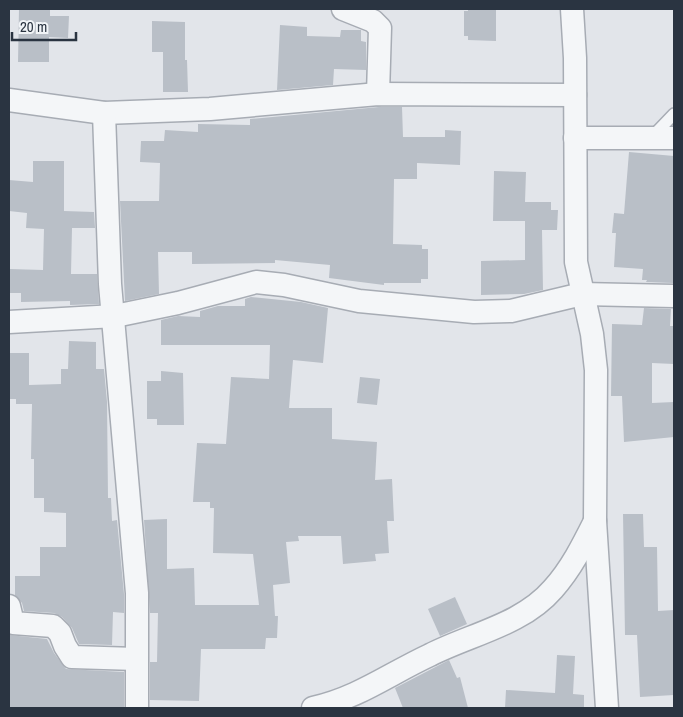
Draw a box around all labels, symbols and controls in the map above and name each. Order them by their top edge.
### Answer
scale bar [12,10,76,42]
text: 20 m [20,16,47,37]

